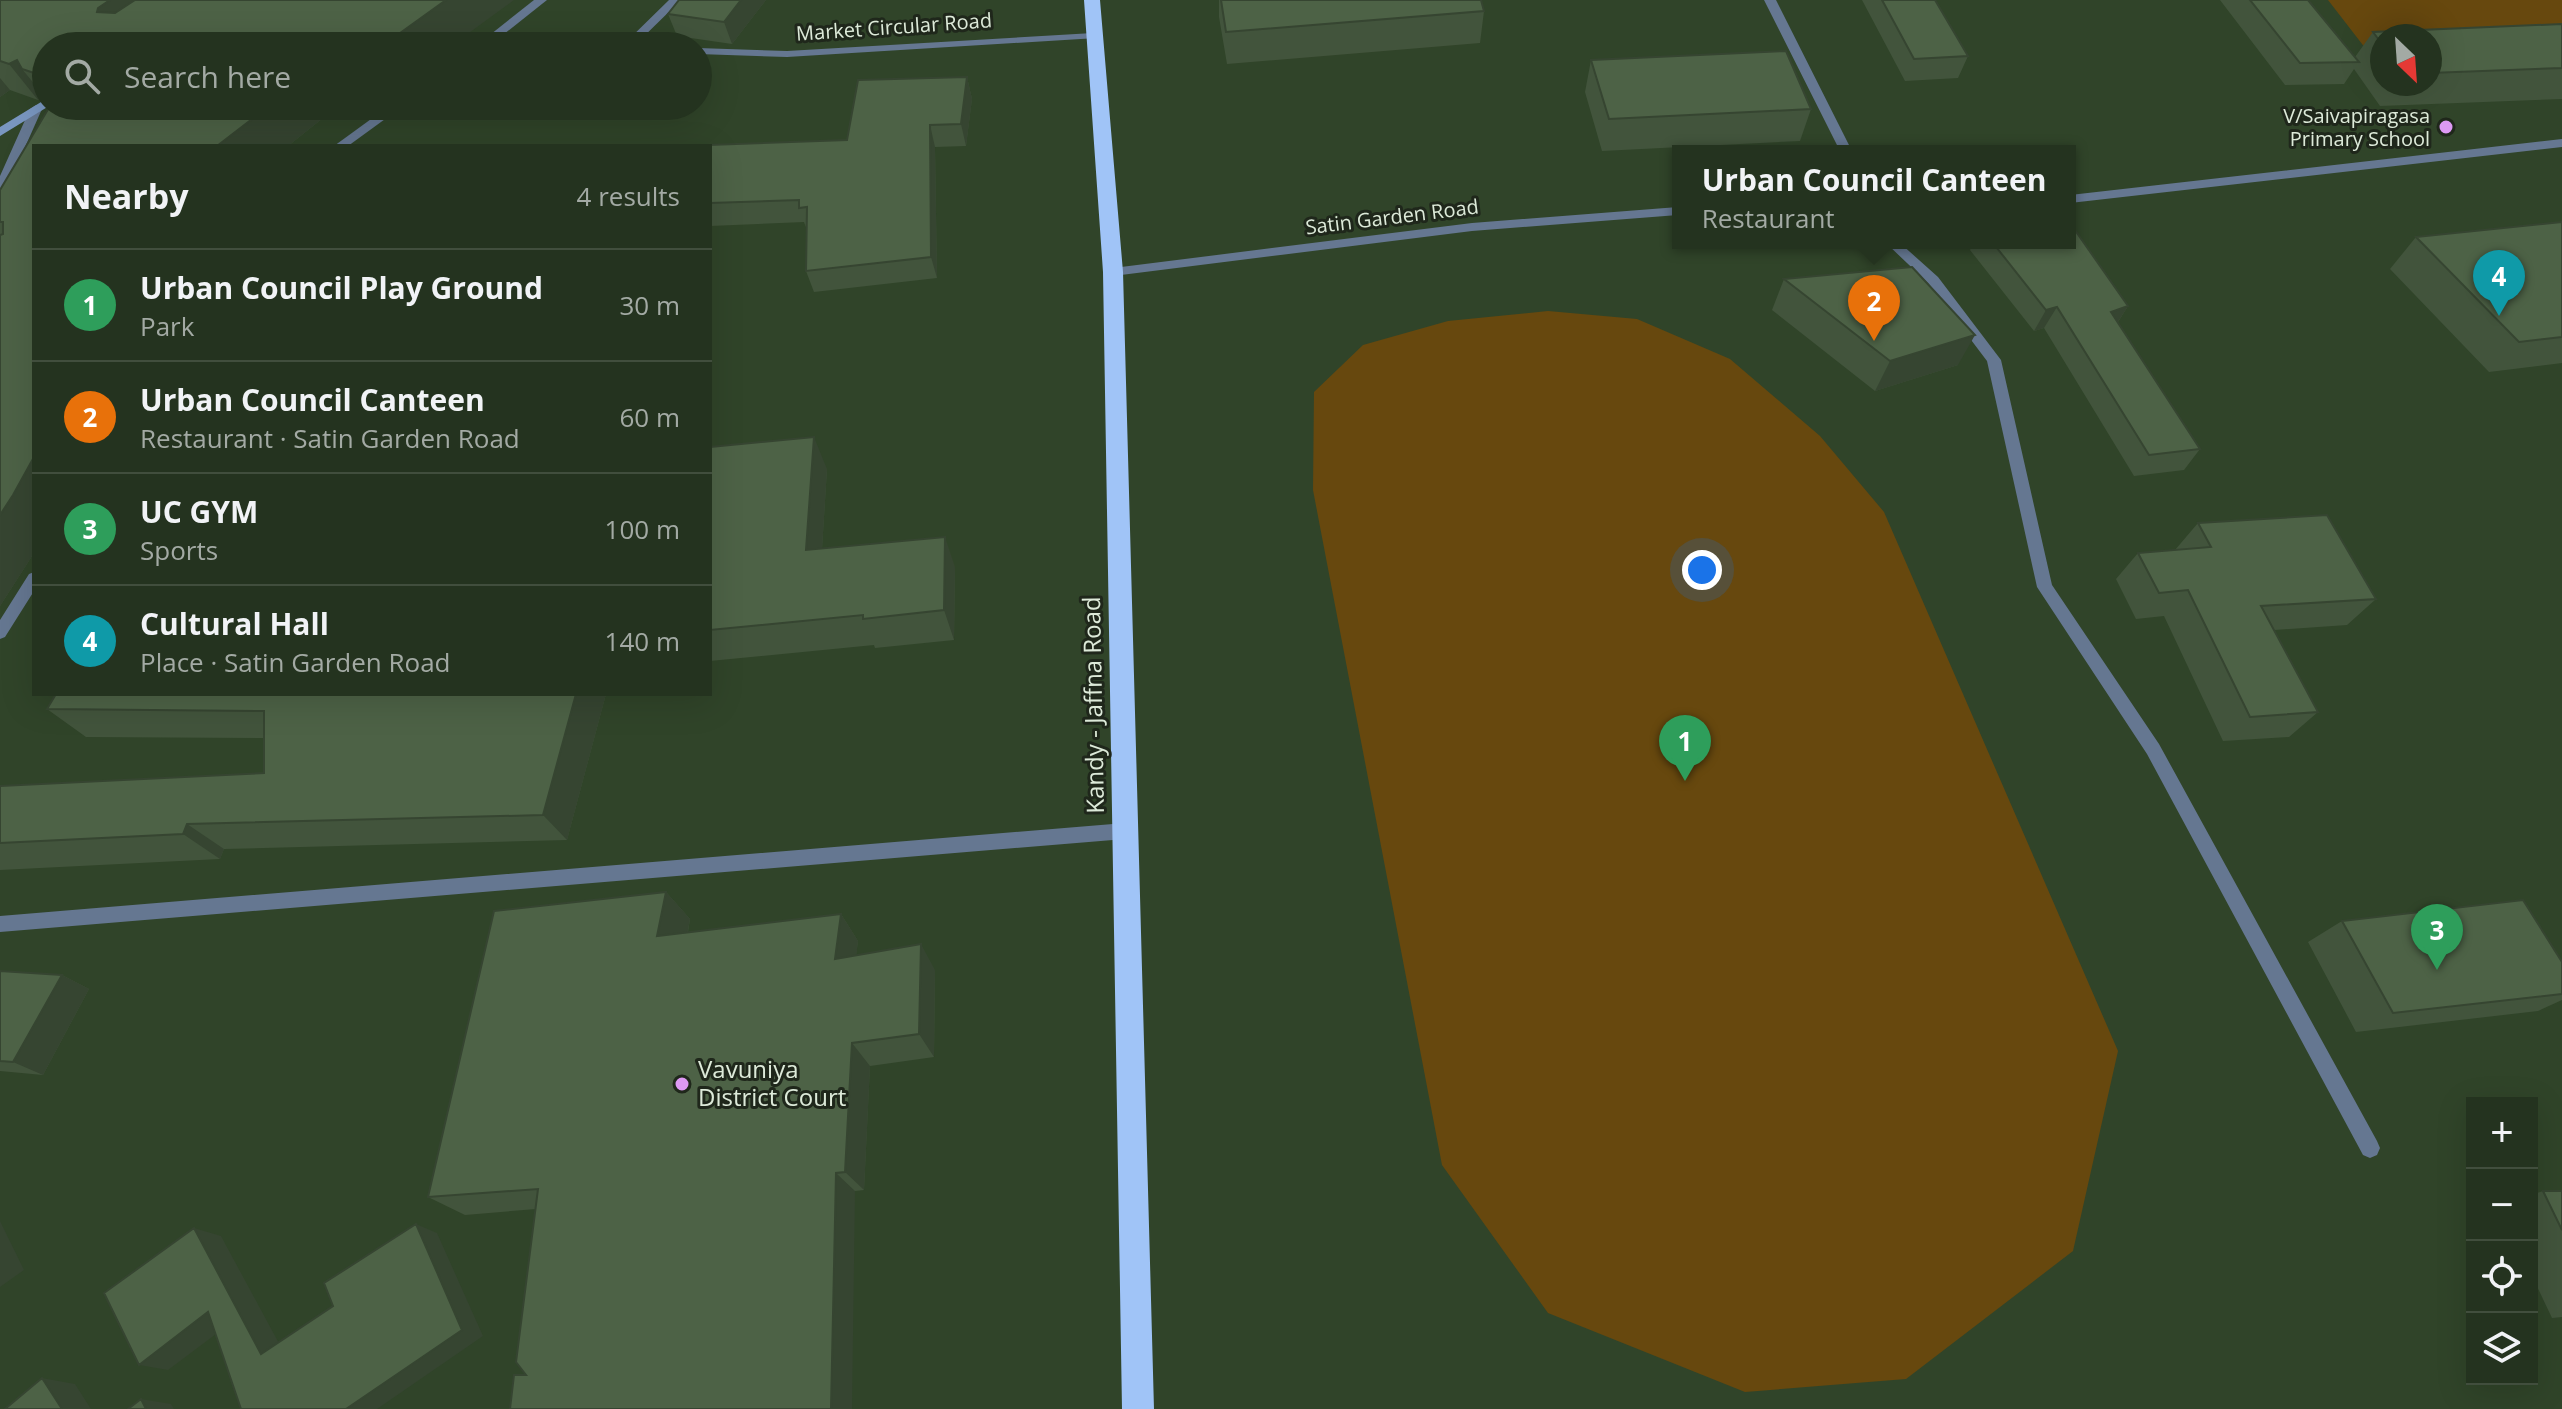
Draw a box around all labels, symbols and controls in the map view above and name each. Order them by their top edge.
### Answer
street label: Market Circular Road [795,6,993,47]
north arrow [2370,24,2442,96]
search box [32,32,712,120]
icon: search [60,54,104,98]
text: Search here [124,56,291,97]
place label: V/Saivapiragasa Primary School [2283,102,2430,152]
marker: V/Saivapiragasa Primary School [2437,118,2455,136]
popup [1672,145,2076,249]
text: Urban Council Canteen [1702,159,2046,200]
text: Nearby [64,173,189,219]
text: 4 results [577,178,680,214]
street label: Satin Garden Road [1304,192,1480,241]
text: Restaurant [1702,200,1835,236]
pin: 4 [2473,250,2525,316]
text: Urban Council Play Ground [140,267,543,308]
pin: 2 [1848,275,1900,341]
text: 1 [83,287,97,323]
text: 30 m [619,287,680,323]
text: Park [140,308,194,344]
text: Urban Council Canteen [140,379,485,420]
text: 2 [83,399,97,435]
text: 60 m [619,399,680,435]
text: Restaurant · Satin Garden Road [140,420,520,456]
text: UC GYM [140,491,258,532]
text: 3 [83,511,97,547]
text: 100 m [605,511,680,547]
text: Sports [140,532,218,568]
your location [1682,550,1722,590]
street label: Kandy - Jaffna Road [1074,596,1111,814]
text: Cultural Hall [140,603,329,644]
text: 4 [83,623,97,659]
text: 140 m [605,623,680,659]
text: Place · Satin Garden Road [140,644,451,680]
pin: 1 [1659,715,1711,781]
pin: 3 [2411,904,2463,970]
place label: Vavuniya District Court [698,1052,846,1113]
marker: Vavuniya District Court [673,1075,691,1093]
map controls [2466,1097,2538,1385]
button: + [2466,1097,2538,1169]
button: − [2466,1169,2538,1241]
button: locate [2466,1241,2538,1313]
button: layers [2466,1313,2538,1385]

